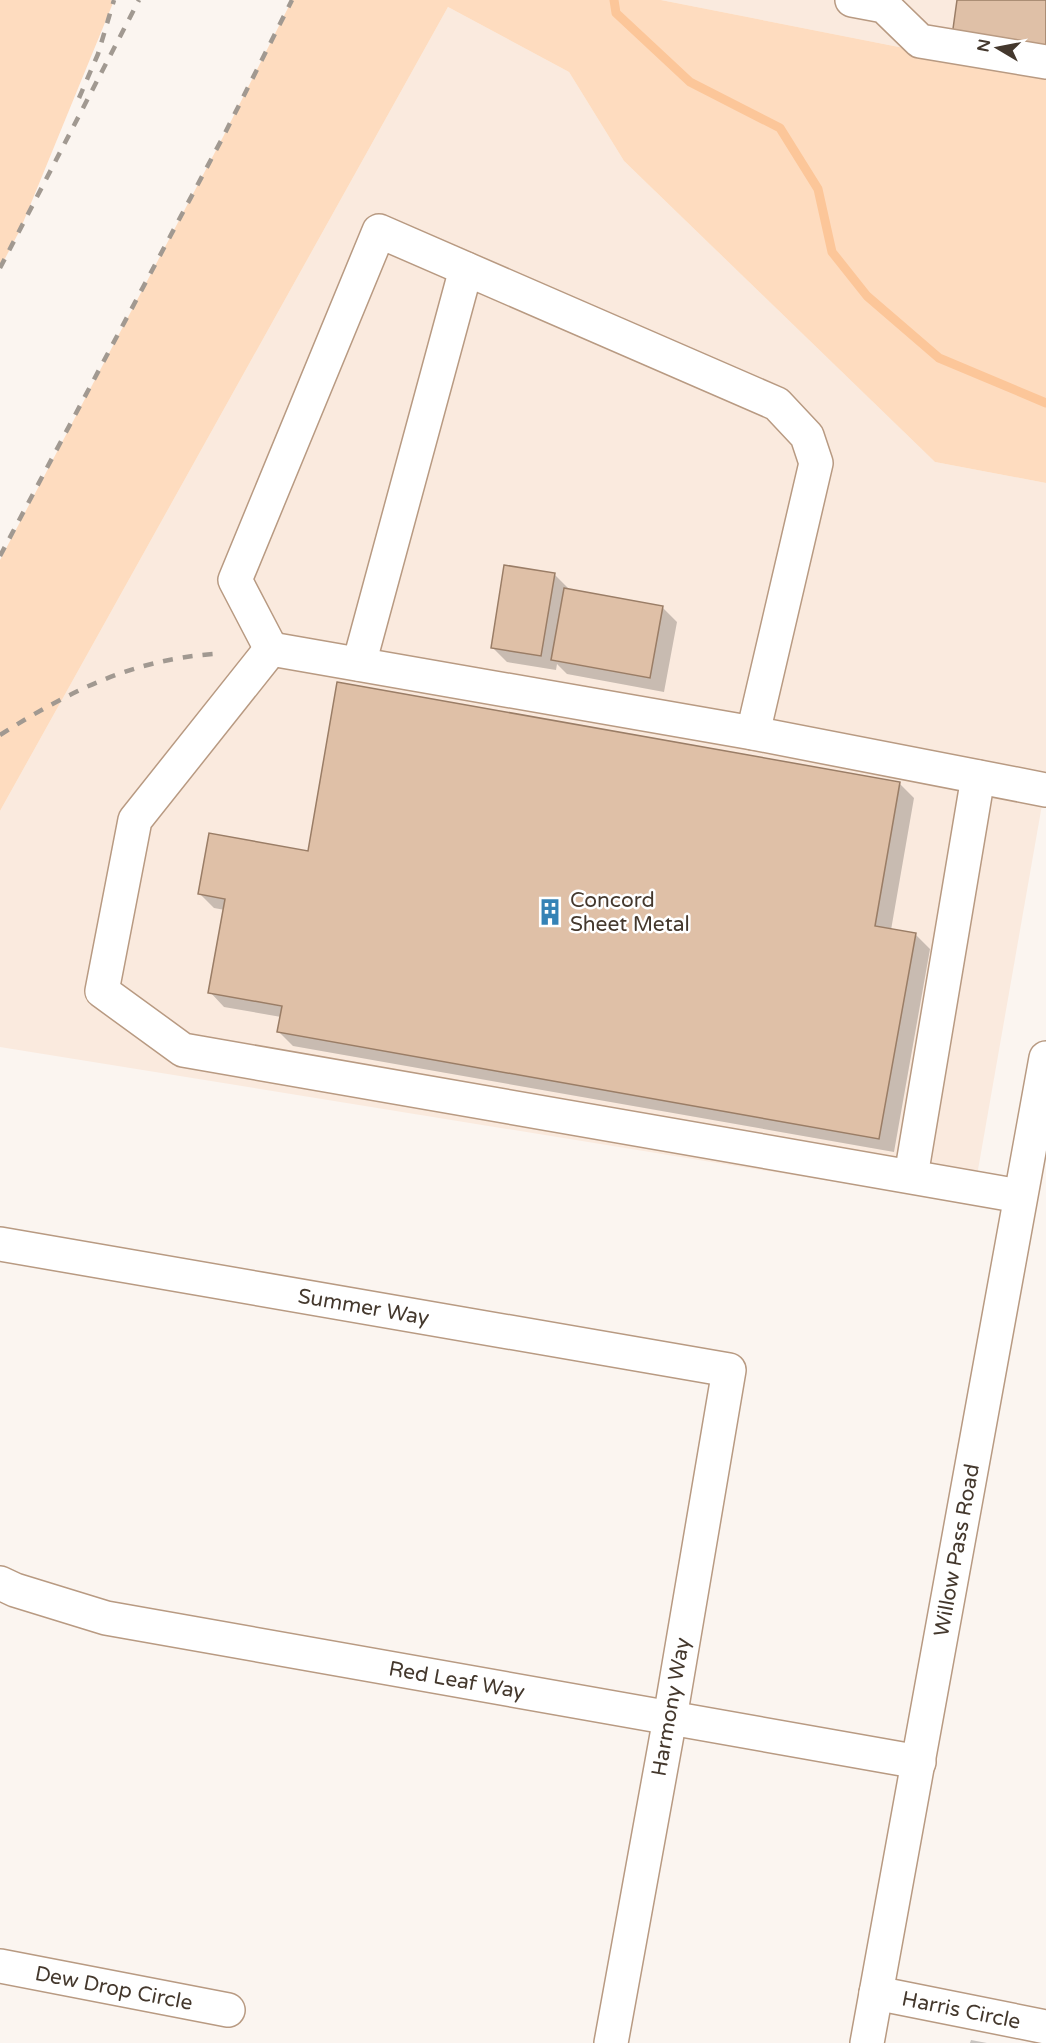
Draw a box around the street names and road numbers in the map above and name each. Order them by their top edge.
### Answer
street label: Summer Way [296,1283,431,1330]
street label: Willow Pass Road [929,1462,985,1639]
street label: Harmony Way [647,1636,695,1778]
street label: Red Leaf Way [387,1656,527,1704]
street label: Dew Drop Circle [33,1961,195,2015]
street label: Harris Circle [900,1986,1023,2034]

